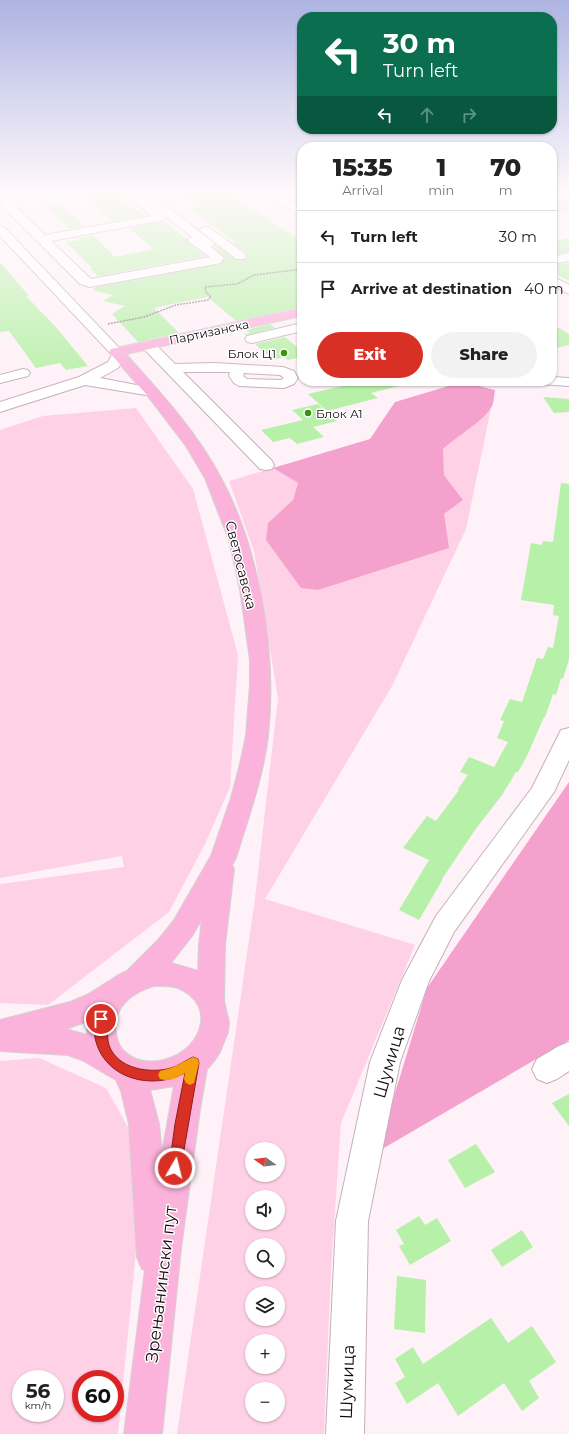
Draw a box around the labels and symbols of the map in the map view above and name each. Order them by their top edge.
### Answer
street label: Партизанска [168,316,250,348]
place label: Блок Ц1 [228,346,276,361]
marker: Блок Ц1 [279,348,289,358]
place label: Блок А1 [316,406,363,421]
marker: Блок А1 [303,408,313,418]
street label: Светосавска [221,519,261,611]
pin [84,1002,118,1036]
street label: Шумица [369,1023,409,1101]
north arrow [245,1142,285,1182]
position arrow [154,1147,196,1189]
street label: Зрењанински пут [141,1204,181,1364]
street label: Шумица [336,1344,358,1420]
speed limit sign: 60 [72,1370,124,1422]

